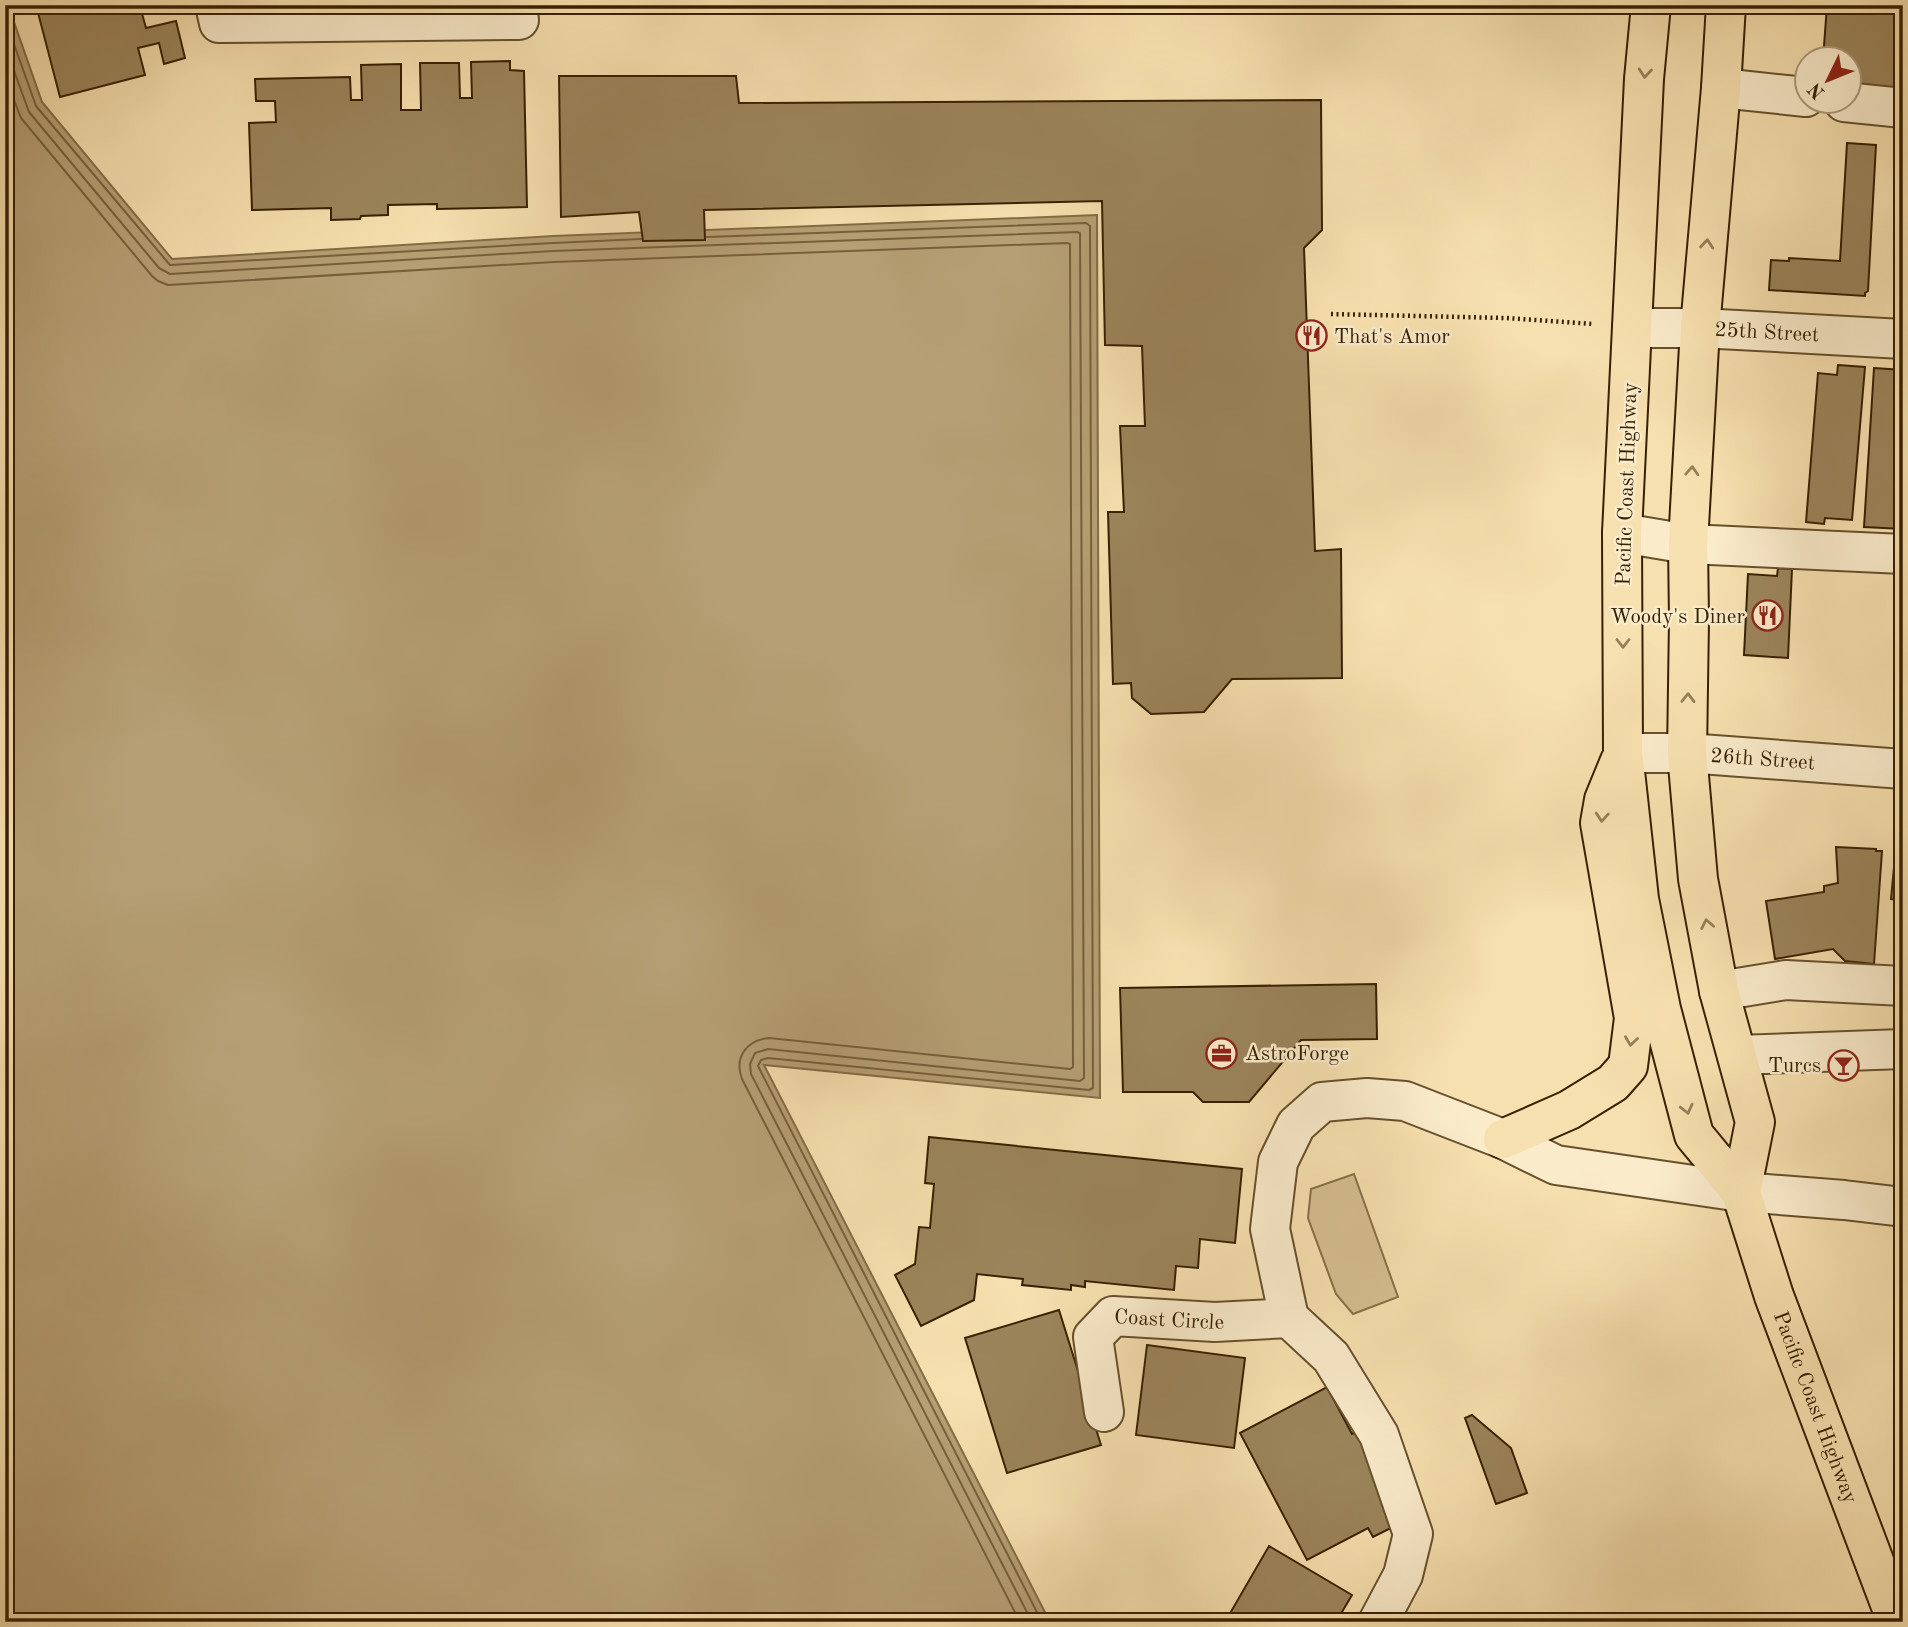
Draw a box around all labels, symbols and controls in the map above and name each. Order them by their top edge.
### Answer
north arrow [1792,46,1862,116]
one-way arrow [1638,68,1653,79]
text: N [1805,78,1829,102]
one-way arrow [1699,238,1714,249]
restaurant icon: That's Amor [1294,319,1328,353]
street label: 25th Street [1714,320,1820,346]
place label: That's Amor [1334,327,1450,348]
street label: Pacific Coast Highway [1613,382,1642,586]
one-way arrow [1684,465,1699,476]
restaurant icon: Woody's Diner [1751,599,1785,633]
place label: Woody's Diner [1610,607,1745,628]
one-way arrow [1615,638,1631,649]
one-way arrow [1680,692,1696,703]
street label: 26th Street [1710,746,1816,774]
one-way arrow [1595,812,1610,823]
one-way arrow [1700,918,1715,930]
one-way arrow [1624,1035,1639,1047]
office icon: AstroForge [1205,1036,1239,1070]
place label: AstroForge [1245,1044,1349,1065]
bar icon: Turcs [1827,1048,1861,1082]
place label: Turcs [1768,1056,1821,1077]
one-way arrow [1679,1103,1693,1115]
street label: Coast Circle [1113,1307,1225,1334]
street label: Pacific Coast Highway [1769,1309,1860,1507]

